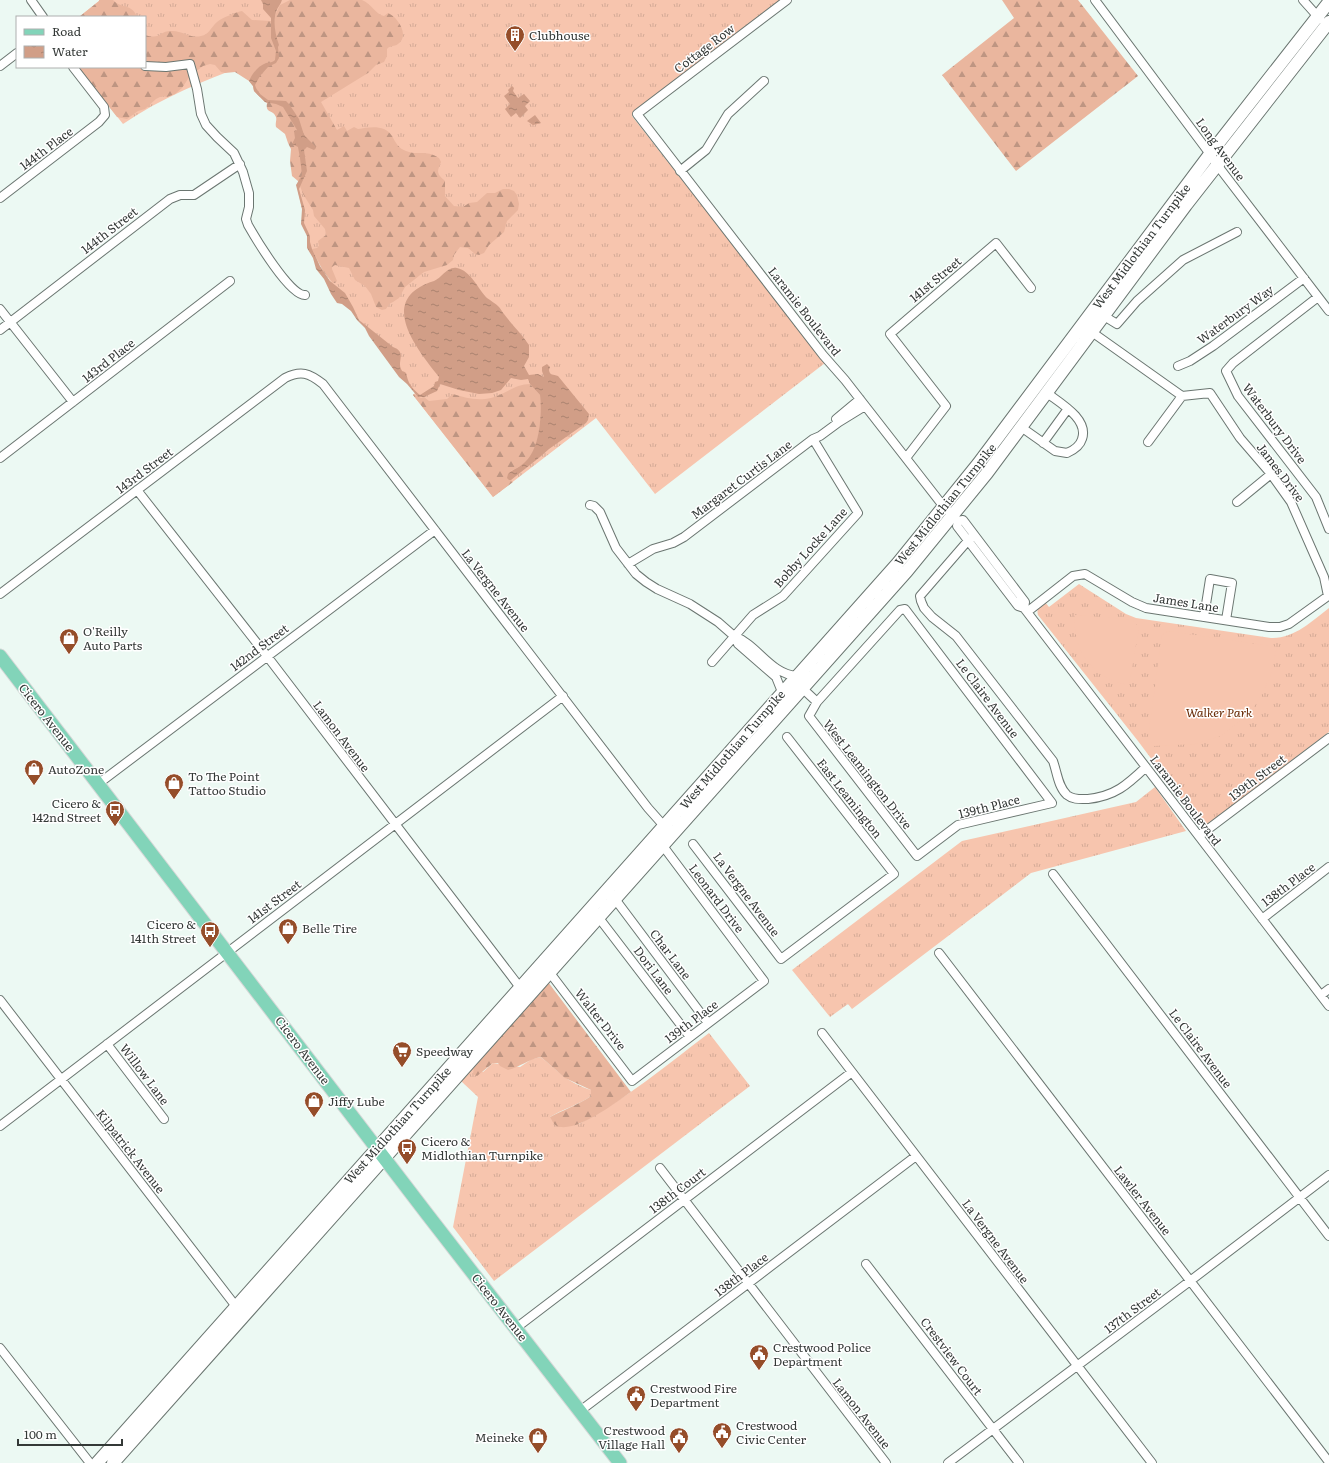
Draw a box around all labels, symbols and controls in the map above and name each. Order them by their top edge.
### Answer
legend [16,16,146,68]
street label: Cottage Row [670,19,739,77]
text: Road [52,22,82,40]
building icon: Clubhouse [504,24,526,52]
place label: Clubhouse [529,26,590,44]
text: Water [52,42,88,60]
street label: Long Avenue [1192,114,1250,184]
street label: 144th Place [16,122,76,174]
street label: West Midlothian Turnpike [1088,180,1194,312]
street label: 144th Street [77,202,141,258]
street label: 141st Street [905,252,965,306]
street label: Laramie Boulevard [764,263,846,360]
street label: Waterbury Way [1193,280,1277,348]
street label: 143rd Place [78,334,138,386]
street label: Waterbury Drive [1239,379,1311,467]
street label: Margaret Curtis Lane [687,435,795,523]
street label: West Midlothian Turnpike [890,439,1000,569]
street label: James Drive [1253,439,1309,505]
street label: 143rd Street [112,443,176,497]
street label: Bobby Locke Lane [769,503,851,591]
street label: La Vergne Avenue [458,545,534,635]
street label: James Lane [1152,588,1220,616]
street label: 142nd Street [226,619,292,675]
place label: O'Reilly Auto Parts [83,622,143,654]
shop icon: O'Reilly Auto Parts [58,627,80,655]
street label: Le Claire Avenue [952,655,1024,741]
street label: Cicero Avenue [15,679,79,755]
street label: West Midlothian Turnpike [675,685,789,813]
street label: Lamon Avenue [309,697,375,775]
park label: Walker Park [1186,703,1253,721]
street label: West Leamington Drive [819,715,917,833]
street label: 139th Street [1225,750,1289,804]
street label: Laramie Boulevard [1146,751,1226,849]
street label: East Leamington [813,754,887,842]
shop icon: AutoZone [23,758,45,786]
place label: AutoZone [48,760,104,778]
place label: To The Point Tattoo Studio [188,767,266,799]
shop icon: To The Point Tattoo Studio [163,772,185,800]
street label: 139th Place [956,790,1022,822]
place label: Cicero & 142nd Street [32,794,101,826]
bus stop icon: Cicero & 142nd Street [104,799,126,827]
street label: La Vergne Avenue [709,848,785,940]
street label: 138th Place [1257,858,1319,910]
street label: Leonard Drive [685,860,749,936]
street label: 141st Street [244,875,305,927]
place label: Cicero & 141th Street [131,915,196,947]
shop icon: Belle Tire [277,917,299,945]
place label: Belle Tire [302,919,357,937]
bus stop icon: Cicero & 141th Street [199,920,221,948]
street label: Char Lane [646,925,696,983]
street label: Dori Lane [630,942,678,998]
street label: Walter Drive [571,984,631,1054]
street label: 139th Place [661,995,721,1047]
street label: Le Claire Avenue [1165,1005,1237,1091]
street label: Cicero Avenue [271,1012,335,1088]
street label: Willow Lane [116,1040,174,1108]
supermarket icon: Speedway [391,1040,413,1068]
place label: Speedway [416,1042,473,1060]
street label: West Midlothian Turnpike [339,1062,455,1188]
shop icon: Jiffy Lube [303,1090,325,1118]
place label: Jiffy Lube [328,1092,385,1110]
street label: Kilpatrick Avenue [92,1105,170,1197]
place label: Cicero & Midlothian Turnpike [421,1132,543,1164]
bus stop icon: Cicero & Midlothian Turnpike [396,1137,418,1165]
street label: Lawler Avenue [1110,1161,1176,1239]
street label: 138th Court [645,1163,709,1217]
street label: La Vergne Avenue [958,1195,1034,1287]
street label: 138th Place [710,1248,772,1300]
street label: Cicero Avenue [468,1269,532,1345]
street label: 137th Street [1100,1283,1164,1337]
street label: Crestview Court [917,1313,987,1399]
place label: Crestwood Police Department [773,1338,871,1370]
public building icon: Crestwood Police Department [748,1343,770,1371]
street label: Lamon Avenue [829,1374,895,1452]
place label: Crestwood Fire Department [650,1379,737,1411]
public building icon: Crestwood Fire Department [625,1384,647,1412]
place label: Crestwood Civic Center [736,1416,806,1448]
scale bar [18,1421,122,1447]
place label: Crestwood Village Hall [598,1421,666,1453]
public building icon: Crestwood Civic Center [711,1421,733,1449]
text: 100 m [24,1425,57,1443]
shop icon: Meineke [527,1426,549,1454]
public building icon: Crestwood Village Hall [668,1426,690,1454]
place label: Meineke [475,1428,524,1446]

